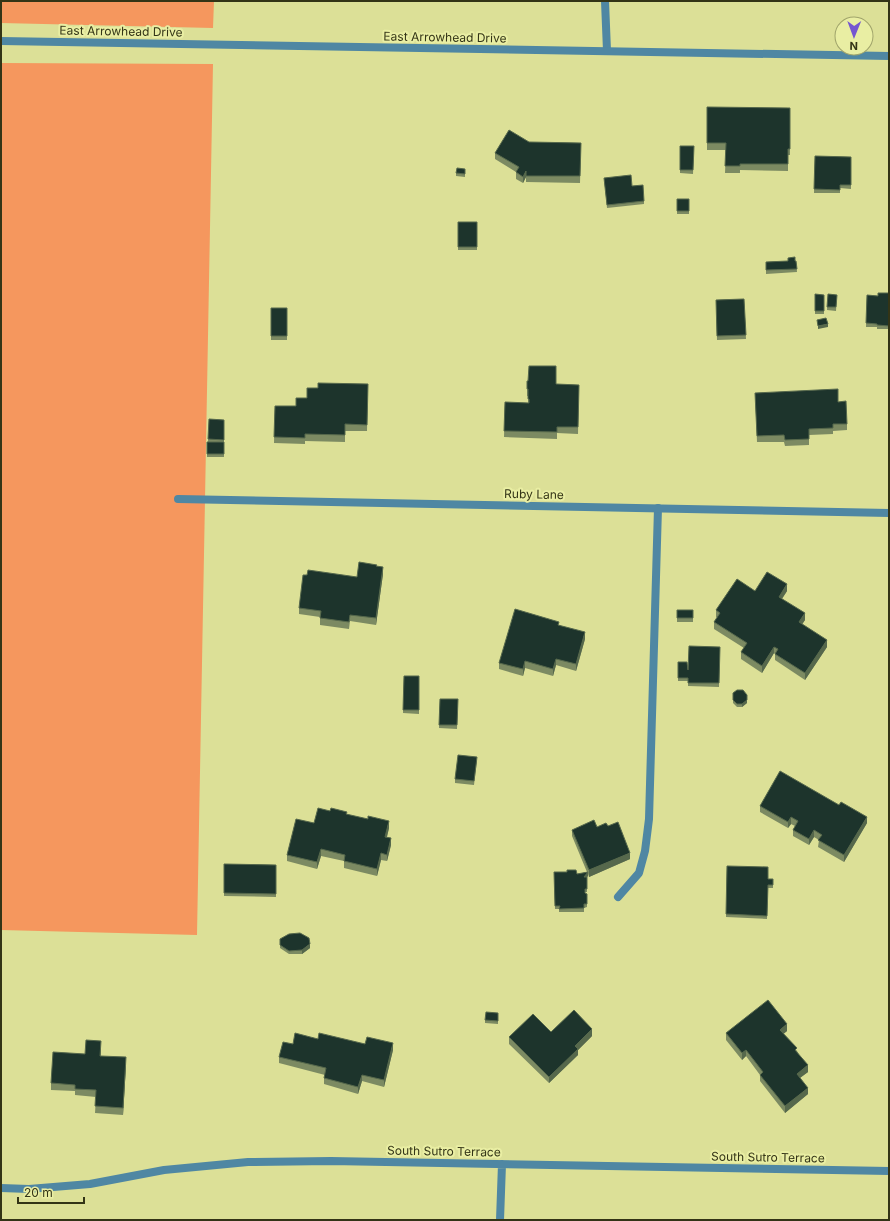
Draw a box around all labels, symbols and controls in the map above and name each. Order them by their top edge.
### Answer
north arrow [834,16,874,56]
street label: East Arrowhead Drive [59,22,183,40]
street label: East Arrowhead Drive [383,28,507,46]
text: N [850,39,858,53]
street label: Ruby Lane [504,486,564,502]
street label: South Sutro Terrace [387,1143,501,1159]
street label: South Sutro Terrace [711,1149,825,1165]
scale bar [18,1179,84,1205]
text: 20 m [24,1185,53,1200]

